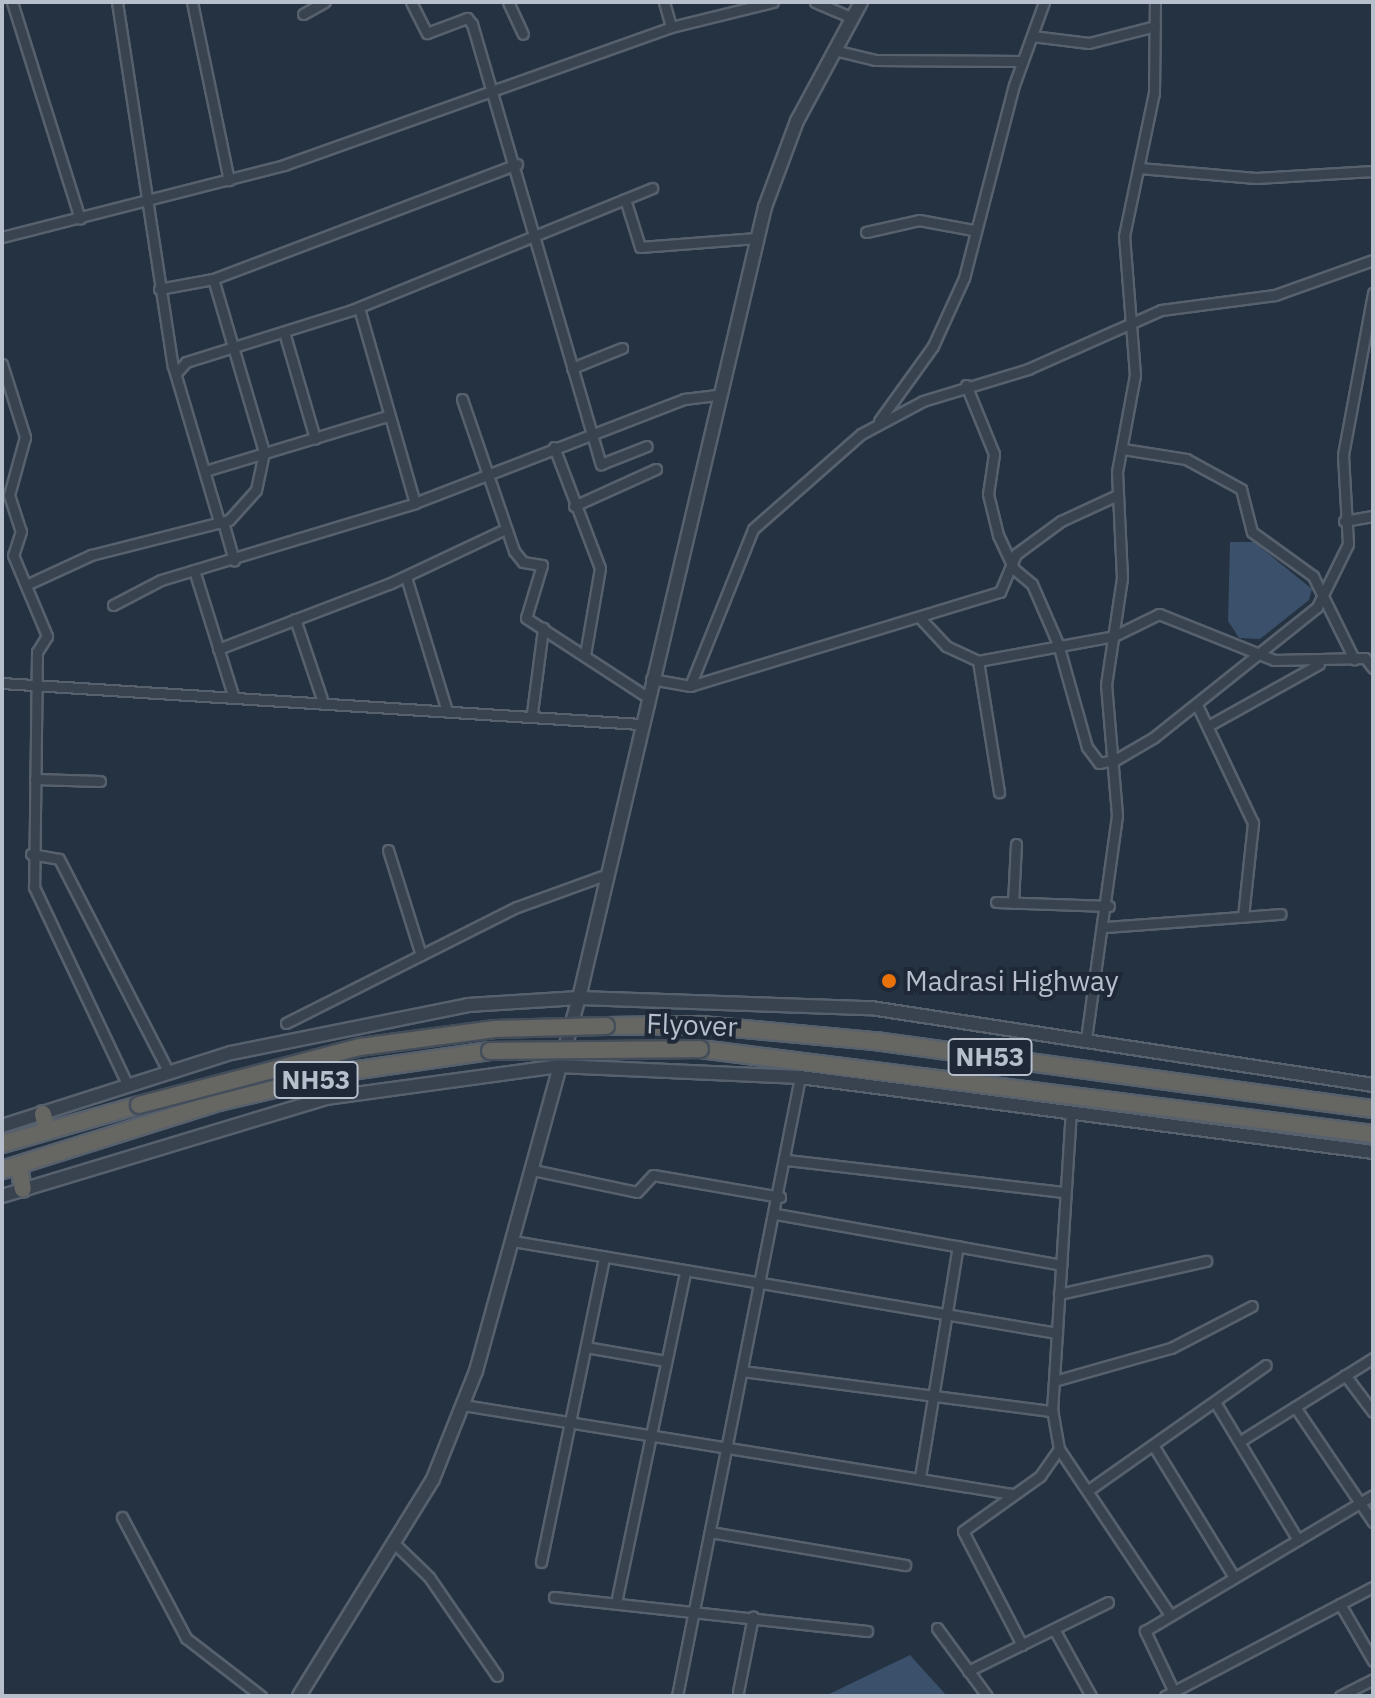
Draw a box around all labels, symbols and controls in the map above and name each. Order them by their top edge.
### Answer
place label: Madrasi Highway [905,964,1119,998]
marker: Madrasi Highway [880,972,898,990]
street label: Flyover [646,1007,738,1043]
road number: NH53 [946,1035,1034,1079]
road number: NH53 [272,1058,360,1102]

